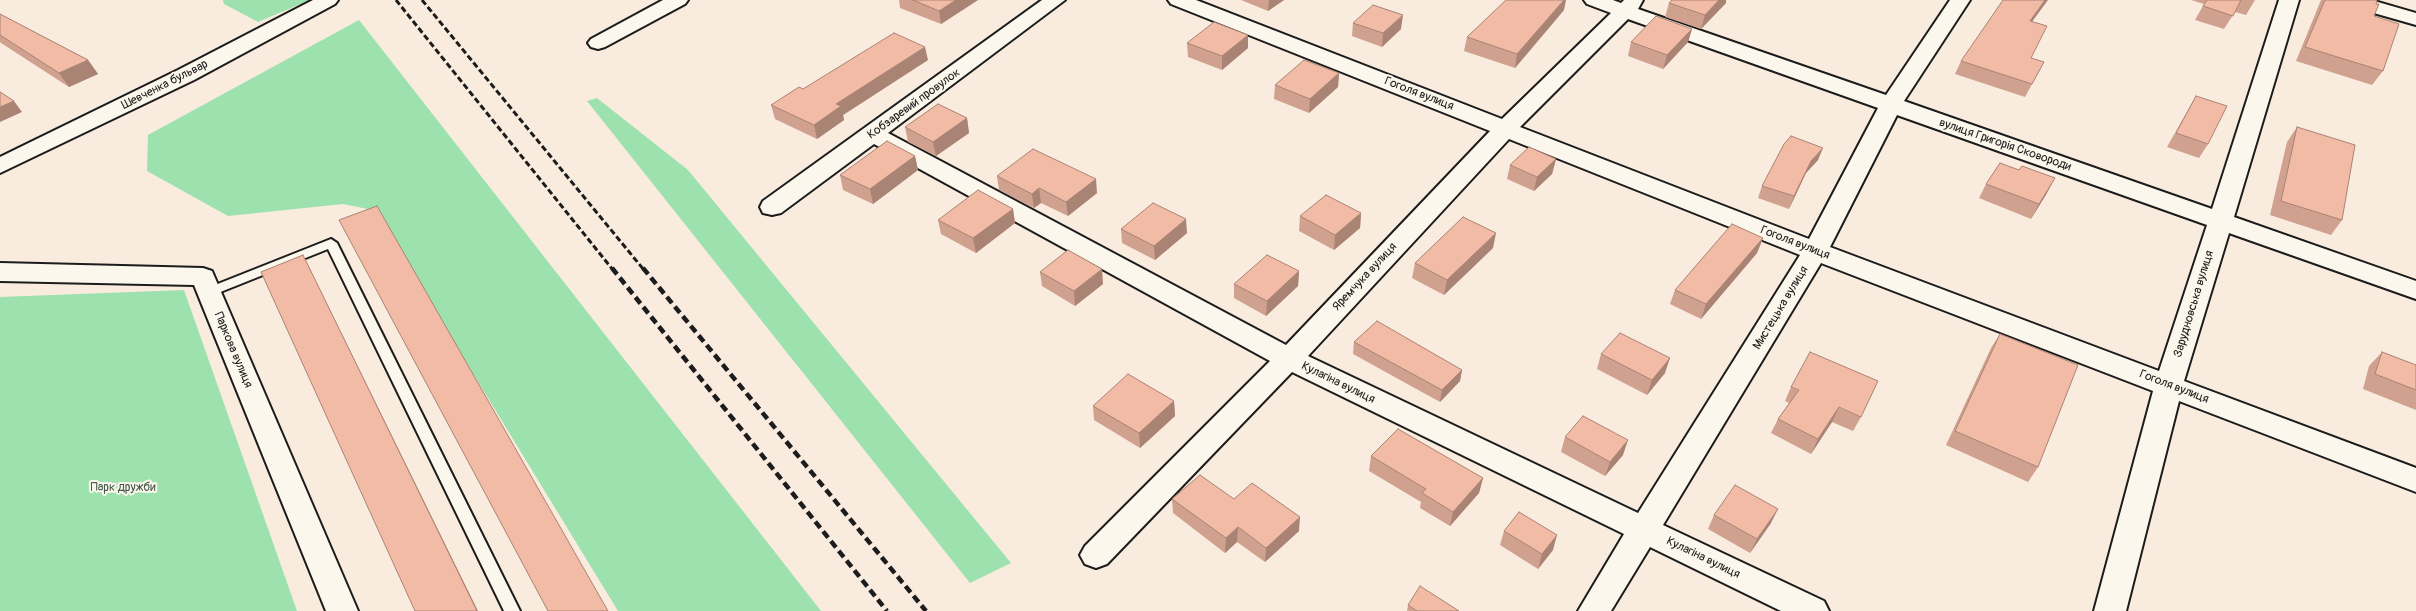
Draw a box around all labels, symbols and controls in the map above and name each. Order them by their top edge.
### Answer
street label: Шевченка бульвар [119,57,211,113]
street label: Кобзаревий провулок [865,66,963,142]
street label: Гоголя вулиця [1382,74,1456,114]
street label: вулиця Григорія Сковороди [1937,116,2073,174]
street label: Гоголя вулиця [1758,223,1832,263]
street label: Яремчука вулиця [1330,240,1400,314]
street label: Зарудновська вулиця [2171,249,2217,359]
street label: Мистецька вулиця [1750,264,1812,352]
street label: Паркова вулиця [211,310,255,390]
street label: Кулагіна вулиця [1299,359,1377,407]
street label: Гоголя вулиця [2137,367,2211,407]
park label: Парк дружби [90,481,156,495]
street label: Кулагіна вулиця [1664,534,1742,582]

